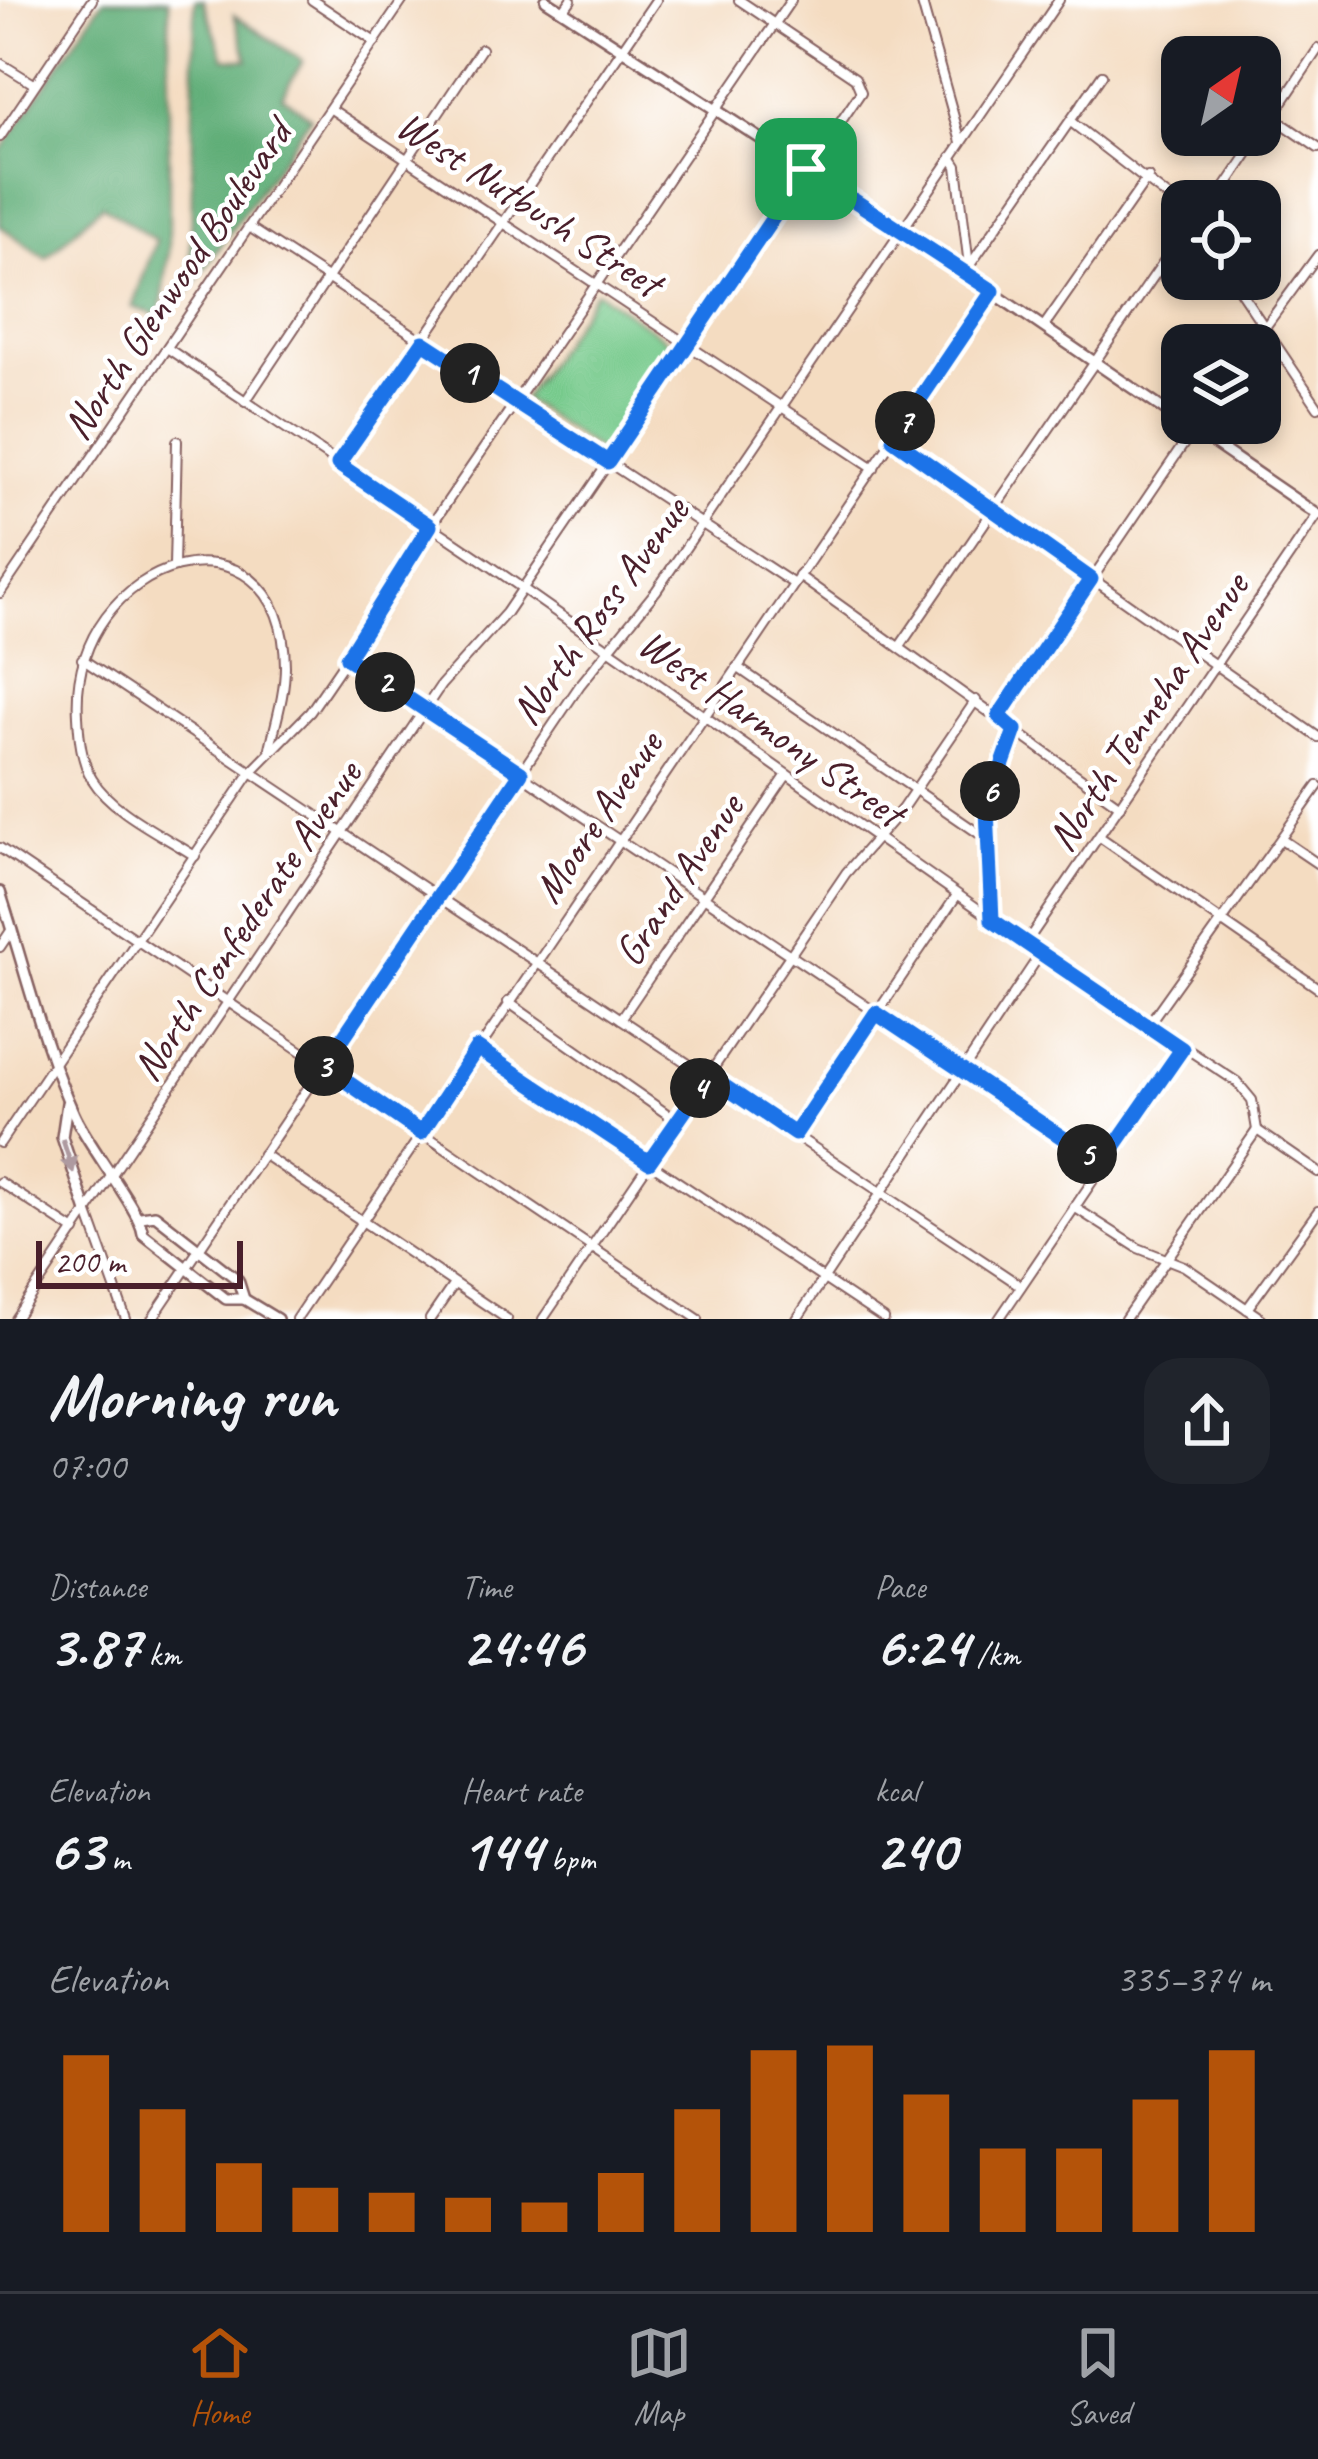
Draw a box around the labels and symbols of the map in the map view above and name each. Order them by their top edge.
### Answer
north arrow [1161,36,1281,156]
street label: West Nutbush Street [387,99,675,312]
street label: North Glenwood Boulevard [51,105,307,450]
pin [755,118,857,220]
pin: 1 [440,343,500,403]
pin: 7 [875,391,935,451]
street label: North Ross Avenue [499,485,702,735]
street label: North Tenneha Avenue [1035,560,1262,861]
street label: West Harmony Street [628,617,918,842]
pin: 2 [355,652,415,712]
street label: Moore Avenue [521,719,676,913]
street label: North Confederate Avenue [120,749,375,1091]
pin: 6 [960,761,1020,821]
street label: Grand Avenue [602,781,758,976]
pin: 3 [294,1036,354,1096]
pin: 4 [670,1058,730,1118]
pin: 5 [1057,1124,1117,1184]
one-way arrow [60,1138,79,1175]
scale bar [36,1235,243,1288]

